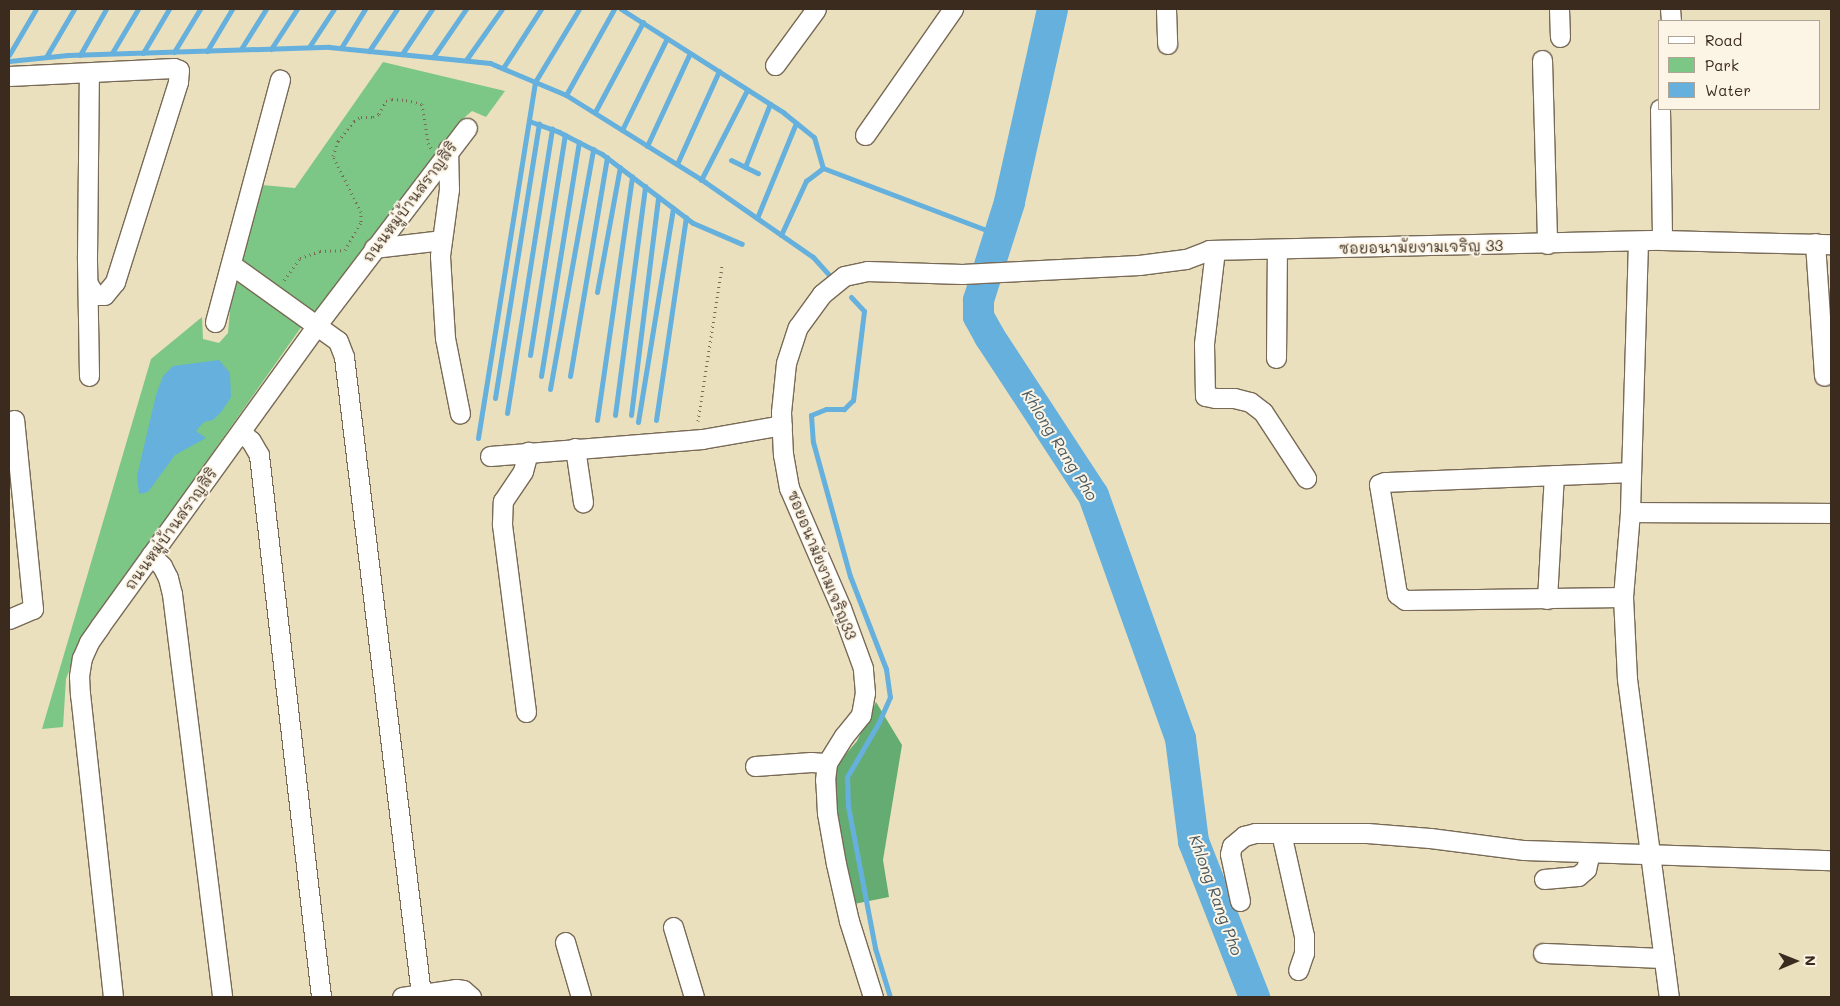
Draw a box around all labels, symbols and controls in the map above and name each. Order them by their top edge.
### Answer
legend [1658,20,1820,110]
text: Road [1705,30,1742,50]
text: Park [1705,55,1739,75]
text: Water [1705,80,1751,100]
street label: ถนนหมู่บ้านสราญสิริ [359,138,461,266]
street label: ซอยอนามัยงามเจริญ 33 [1339,237,1503,257]
water label: Khlong Rang Pho [1018,386,1102,504]
street label: ถนนหมู่บ้านสราญสิริ [121,465,221,593]
street label: ซอยอนามัยงามเจริญ33 [784,488,860,642]
water label: Khlong Rang Pho [1185,832,1247,958]
north arrow [1770,936,1820,986]
text: N [1801,955,1820,966]

